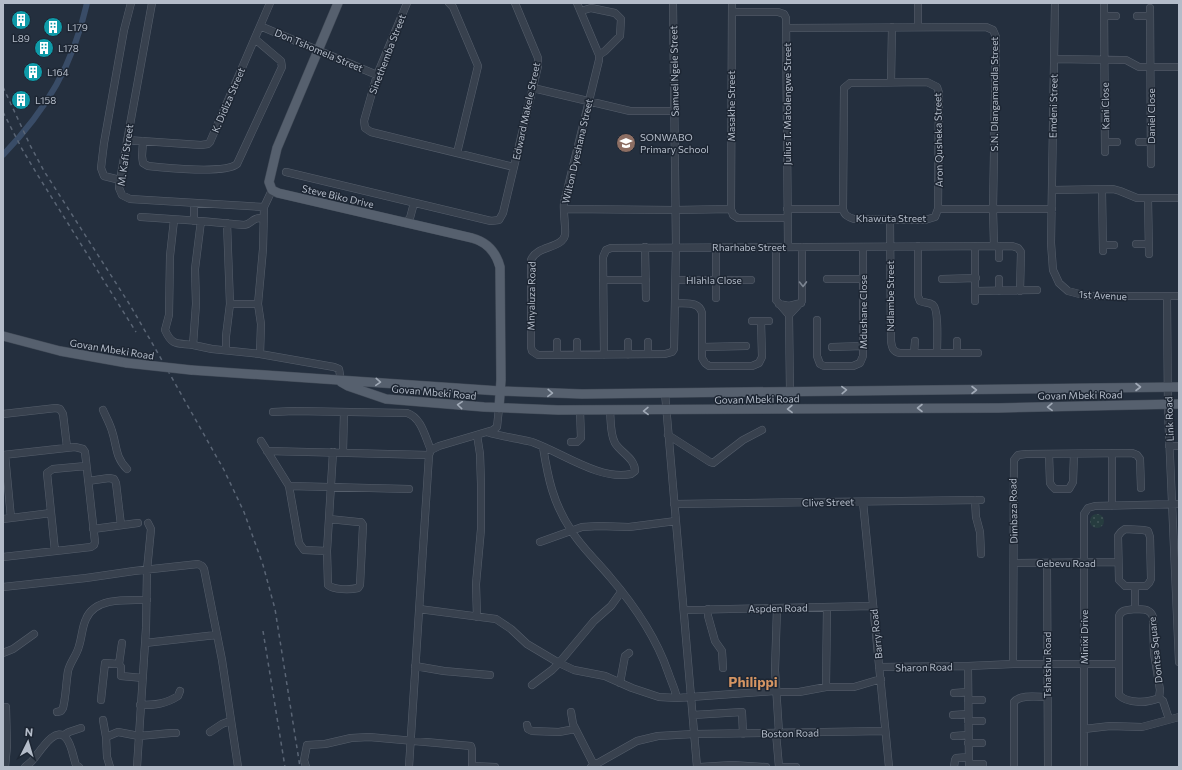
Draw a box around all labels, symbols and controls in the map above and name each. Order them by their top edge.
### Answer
building icon: L89 [10,9,32,31]
street label: Sinethemba Street [366,12,408,96]
building icon: L179 [42,16,64,38]
place label: L179 [67,21,88,33]
street label: Samuel Ngele Street [667,25,681,117]
street label: Don Tshomela Street [273,26,365,74]
place label: L89 [12,32,30,44]
building icon: L178 [33,37,55,59]
street label: S.N. Dlangamandla Street [988,37,1000,151]
place label: L178 [58,42,79,54]
street label: Julius T. Matolengwe Street [781,43,793,165]
building icon: L164 [22,61,44,83]
street label: Edward Makele Street [510,61,542,161]
place label: L164 [47,66,69,78]
street label: K. Didiza Street [209,66,247,134]
street label: Masakhe Street [725,70,737,142]
street label: Emdeni Street [1046,74,1060,138]
street label: Kani Close [1099,82,1111,130]
street label: Daniel Close [1145,88,1157,144]
building icon: L158 [10,89,32,111]
street label: Aron Qusheka Street [931,93,945,187]
place label: L158 [35,94,56,106]
street label: Wilton Dyeshana Street [559,97,595,205]
street label: M. Kafi Street [115,123,135,187]
place label: SONWABO Primary School [640,131,709,155]
school or university icon: SONWABO Primary School [615,132,637,154]
street label: Steve Biko Drive [301,182,375,210]
street label: Khawuta Street [856,212,926,224]
street label: Rharhabe Street [712,241,786,253]
street label: Ndlambe Street [884,260,896,332]
street label: Mnyaluza Road [524,261,538,331]
street label: Hlahla Close [686,274,742,286]
street label: Mdushane Close [857,275,869,349]
one-way arrow [799,281,807,287]
street label: 1st Avenue [1079,288,1127,302]
street label: Govan Mbeki Road [69,336,155,362]
one-way arrow [375,378,381,387]
street label: Govan Mbeki Road [391,382,477,402]
one-way arrow [1135,383,1141,391]
one-way arrow [841,386,847,395]
one-way arrow [971,386,977,394]
street label: Govan Mbeki Road [1037,388,1123,402]
one-way arrow [547,389,553,397]
street label: Govan Mbeki Road [714,392,800,406]
street label: Link Road [1162,396,1176,442]
one-way arrow [457,401,463,410]
one-way arrow [1047,402,1053,411]
one-way arrow [917,404,923,412]
one-way arrow [787,405,793,413]
one-way arrow [643,407,649,415]
street label: Dimbaza Road [1006,478,1020,544]
street label: Clive Street [802,496,854,508]
street label: Gebevu Road [1036,557,1096,569]
street label: Aspden Road [748,601,808,615]
street label: Barry Road [867,608,885,660]
street label: Minixi Drive [1078,610,1090,664]
street label: Dontsa Square [1146,616,1164,684]
street label: Tshatshu Road [1041,632,1053,698]
street label: Sharon Road [895,660,953,674]
district label: Philippi [728,673,778,690]
north arrow [8,722,48,762]
text: N [24,725,34,738]
street label: Boston Road [761,726,819,740]

